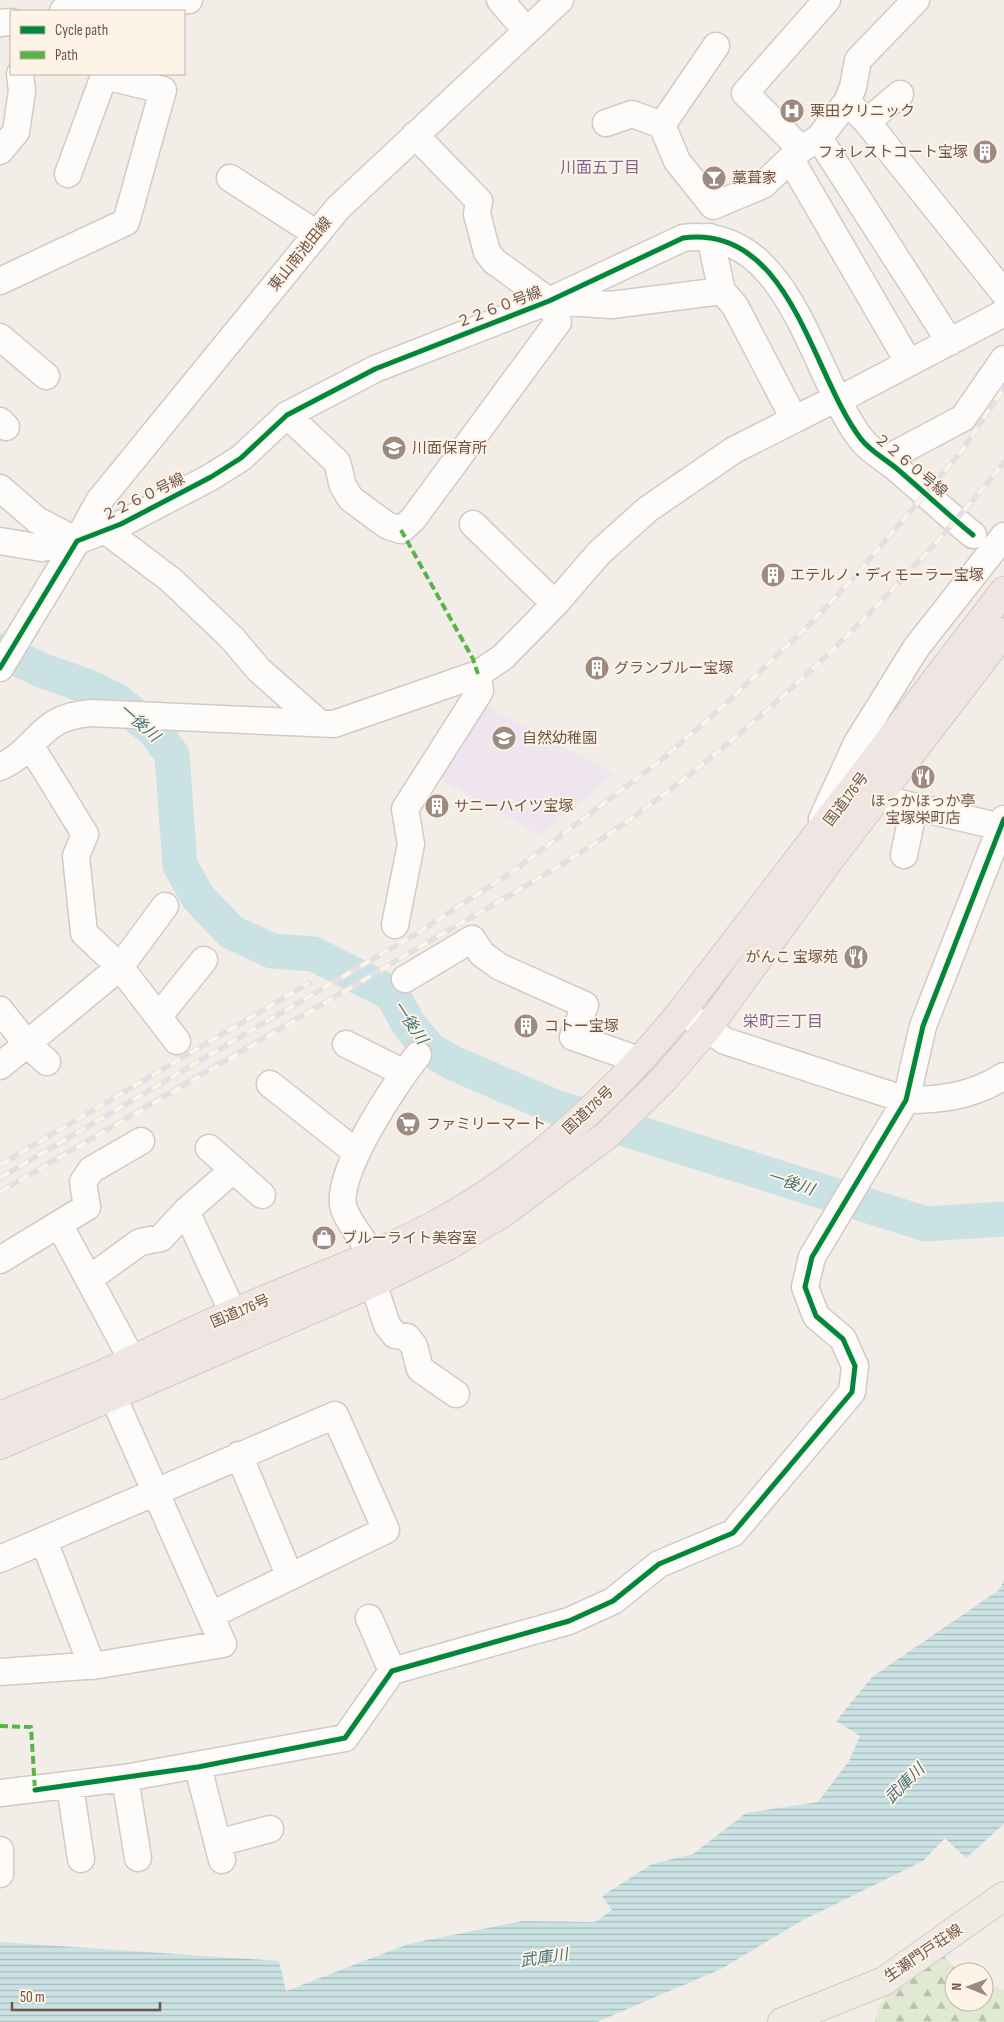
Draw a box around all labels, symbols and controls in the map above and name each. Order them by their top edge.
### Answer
legend [10,10,185,75]
text: Cycle path [55,21,108,40]
text: Path [55,46,78,65]
hospital icon: 栗田クリニック [779,98,805,124]
place label: 栗田クリニック [810,102,915,121]
building icon: フォレストコート宝塚 [972,139,998,165]
place label: フォレストコート宝塚 [818,143,968,162]
district label: 川面五丁目 [560,159,640,178]
bar icon: 藁葺家 [701,165,727,191]
place label: 藁葺家 [732,169,777,188]
street label: 東山南池田線 [265,213,336,295]
street label: ２２６０号線 [454,282,545,332]
street label: ２２６０号線 [870,429,951,502]
school or university icon: 川面保育所 [381,435,407,461]
place label: 川面保育所 [412,439,487,458]
street label: ２２６０号線 [99,469,188,526]
building icon: エテルノ・ディモーラー宝塚 [760,562,786,588]
place label: エテルノ・ディモーラー宝塚 [790,566,984,585]
building icon: グランブルー宝塚 [584,655,610,681]
place label: グランブルー宝塚 [614,659,734,678]
water label: 一後川 [115,700,165,748]
school or university icon: 自然幼稚園 [491,725,517,751]
place label: 自然幼稚園 [522,729,597,748]
restaurant icon: ほっかほっか亭 宝塚栄町店 [910,764,936,790]
street label: 国道176号 [820,769,873,830]
place label: ほっかほっか亭 宝塚栄町店 [870,792,976,828]
building icon: サニーハイツ宝塚 [424,793,450,819]
place label: サニーハイツ宝塚 [454,797,573,816]
restaurant icon: がんこ 宝塚苑 [843,944,869,970]
place label: がんこ 宝塚苑 [746,948,838,967]
water label: 一後川 [388,998,432,1050]
building icon: コトー宝塚 [513,1013,539,1039]
district label: 栄町三丁目 [743,1013,823,1032]
place label: コトー宝塚 [544,1017,619,1036]
street label: 国道176号 [559,1082,618,1139]
supermarket icon: ファミリーマート [395,1111,421,1137]
place label: ファミリーマート [426,1115,546,1134]
water label: 一後川 [765,1167,818,1200]
shop icon: ブルーライト美容室 [311,1225,337,1251]
place label: ブルーライト美容室 [342,1229,477,1248]
street label: 国道176号 [208,1290,273,1332]
water label: 武庫川 [881,1759,930,1808]
street label: 生瀬門戸荘線 [881,1920,966,1986]
water label: 武庫川 [519,1945,571,1971]
north arrow [944,1962,994,2012]
scale bar [12,1980,160,2012]
text: N [948,1983,965,1991]
text: 50 m [20,1988,45,2007]

